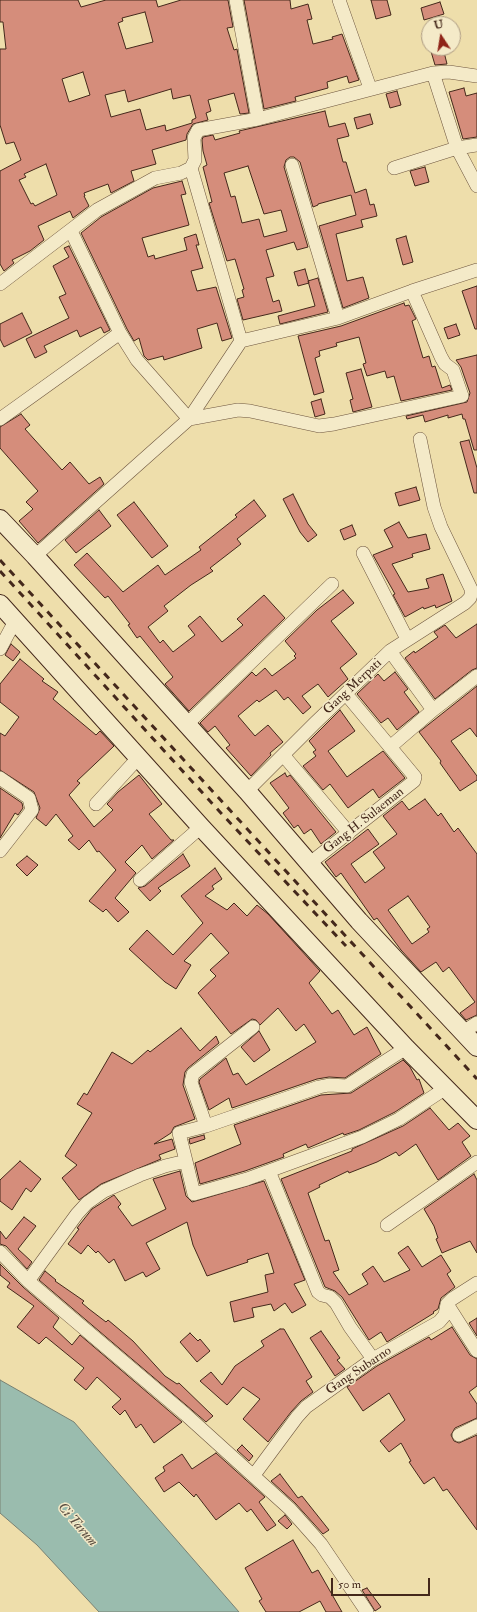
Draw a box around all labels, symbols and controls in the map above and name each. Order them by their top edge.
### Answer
north arrow [421,16,461,56]
text: U [433,17,444,32]
street label: Gang Merpati [320,656,386,718]
street label: Gang H. Sulaeman [321,785,407,857]
street label: Gang Subarno [323,1343,395,1399]
water label: Ci Tarum [54,1500,100,1550]
scale bar [333,1570,432,1596]
text: 50 m [338,1577,361,1592]

